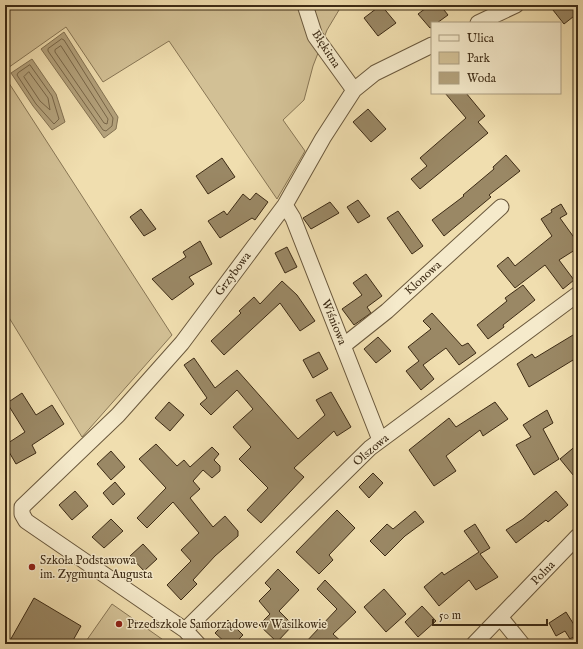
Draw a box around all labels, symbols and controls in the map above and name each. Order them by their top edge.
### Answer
legend [431,22,561,94]
street label: Błękitna [308,27,344,71]
text: Ulica [467,31,495,46]
text: Park [467,51,490,66]
text: Woda [467,71,497,86]
street label: Grzybowa [212,248,255,299]
street label: Klonowa [402,257,445,298]
street label: Wiśniowa [318,297,350,348]
street label: Olszowa [350,430,393,469]
place label: Szkoła Podstawowa im. Zygmunta Augusta [40,553,153,582]
street label: Polna [528,557,559,588]
marker: Szkoła Podstawowa im. Zygmunta Augusta [27,562,37,572]
scale bar [433,601,547,627]
text: 50 m [439,608,461,623]
place label: Przedszkole Samorządowe w Wasilkowie [127,617,327,632]
marker: Przedszkole Samorządowe w Wasilkowie [114,619,124,629]

